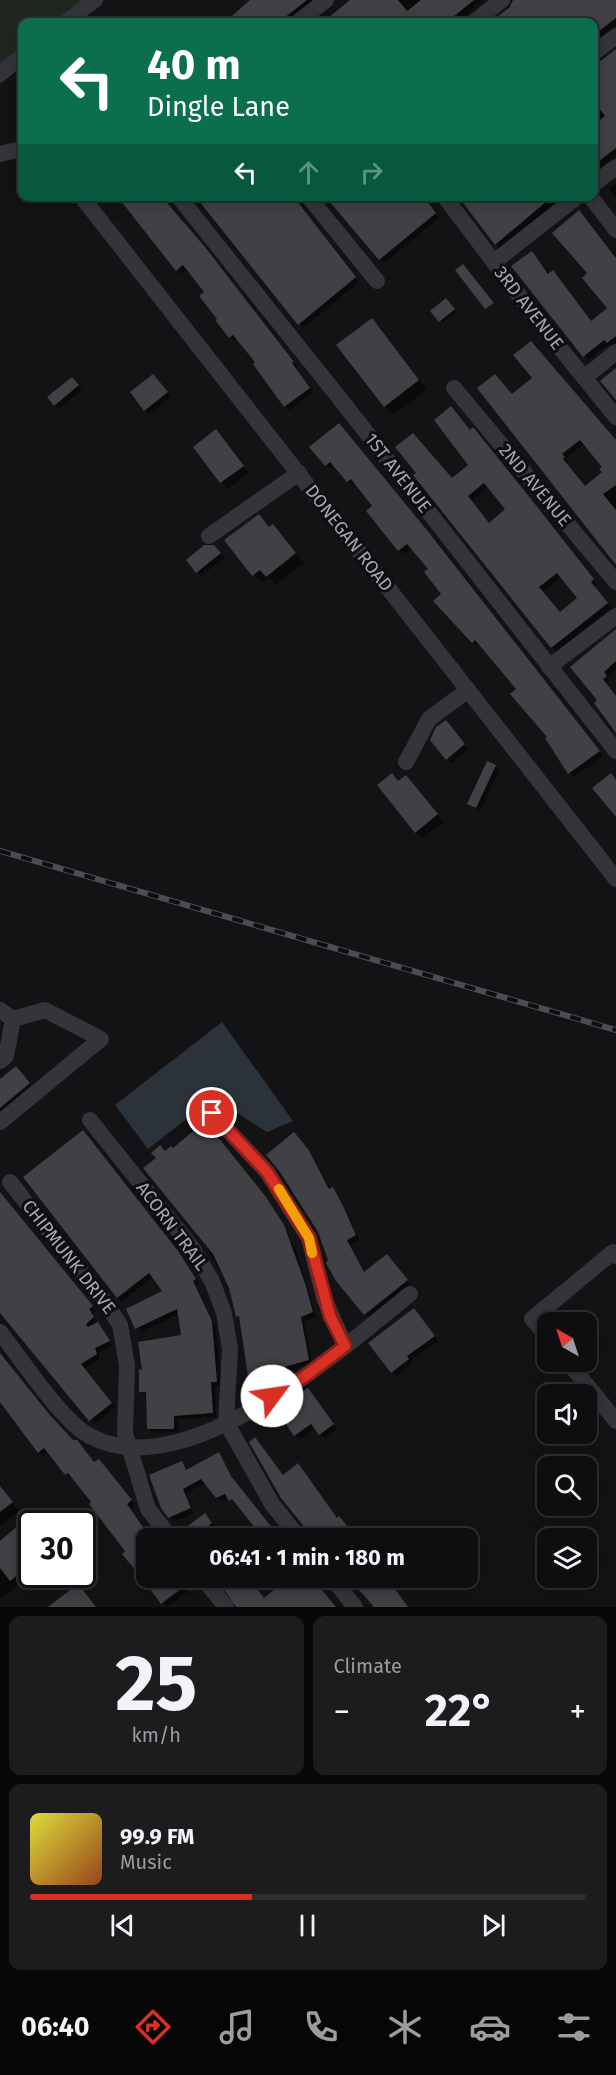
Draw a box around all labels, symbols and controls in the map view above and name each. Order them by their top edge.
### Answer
text: 40 m [147,40,241,90]
icon: left [48,42,126,120]
text: Dingle Lane [147,91,290,123]
icon: left [229,156,262,189]
icon: ahead [292,156,325,189]
icon: right [355,156,388,189]
street label: 3RD AVENUE [490,262,568,354]
street label: 1ST AVENUE [360,429,436,517]
street label: 2ND AVENUE [494,439,576,531]
street label: DONEGAN ROAD [300,480,398,596]
pin [186,1087,237,1138]
icon: arrive [195,1096,228,1129]
street label: ACORN TRAIL [132,1177,212,1275]
street label: CHIPMUNK DRIVE [18,1196,120,1318]
north arrow [537,1312,597,1372]
map controls [537,1312,597,1588]
position arrow [240,1364,304,1428]
button: sound [537,1384,597,1444]
button: search [537,1456,597,1516]
speed limit sign: 30 [18,1510,96,1588]
button: layers [537,1528,597,1588]
text: 06:41 · 1 min · 180 m [209,1544,405,1571]
text: 25 [115,1637,197,1731]
text: Climate [334,1654,402,1678]
text: 22° [425,1684,495,1738]
text: − [334,1692,350,1732]
text: + [570,1692,586,1732]
text: km/h [132,1723,181,1747]
text: 99.9 FM [120,1823,194,1850]
text: Music [120,1850,172,1874]
icon: previous [106,1909,139,1942]
icon: pause [291,1909,324,1942]
icon: next [477,1909,510,1942]
icon: directions [132,2006,174,2048]
icon: music [216,2006,258,2048]
icon: phone [300,2006,342,2048]
icon: climate [384,2006,426,2048]
icon: car [469,2006,511,2048]
icon: filters [553,2006,595,2048]
text: 06:40 [21,2011,90,2043]

